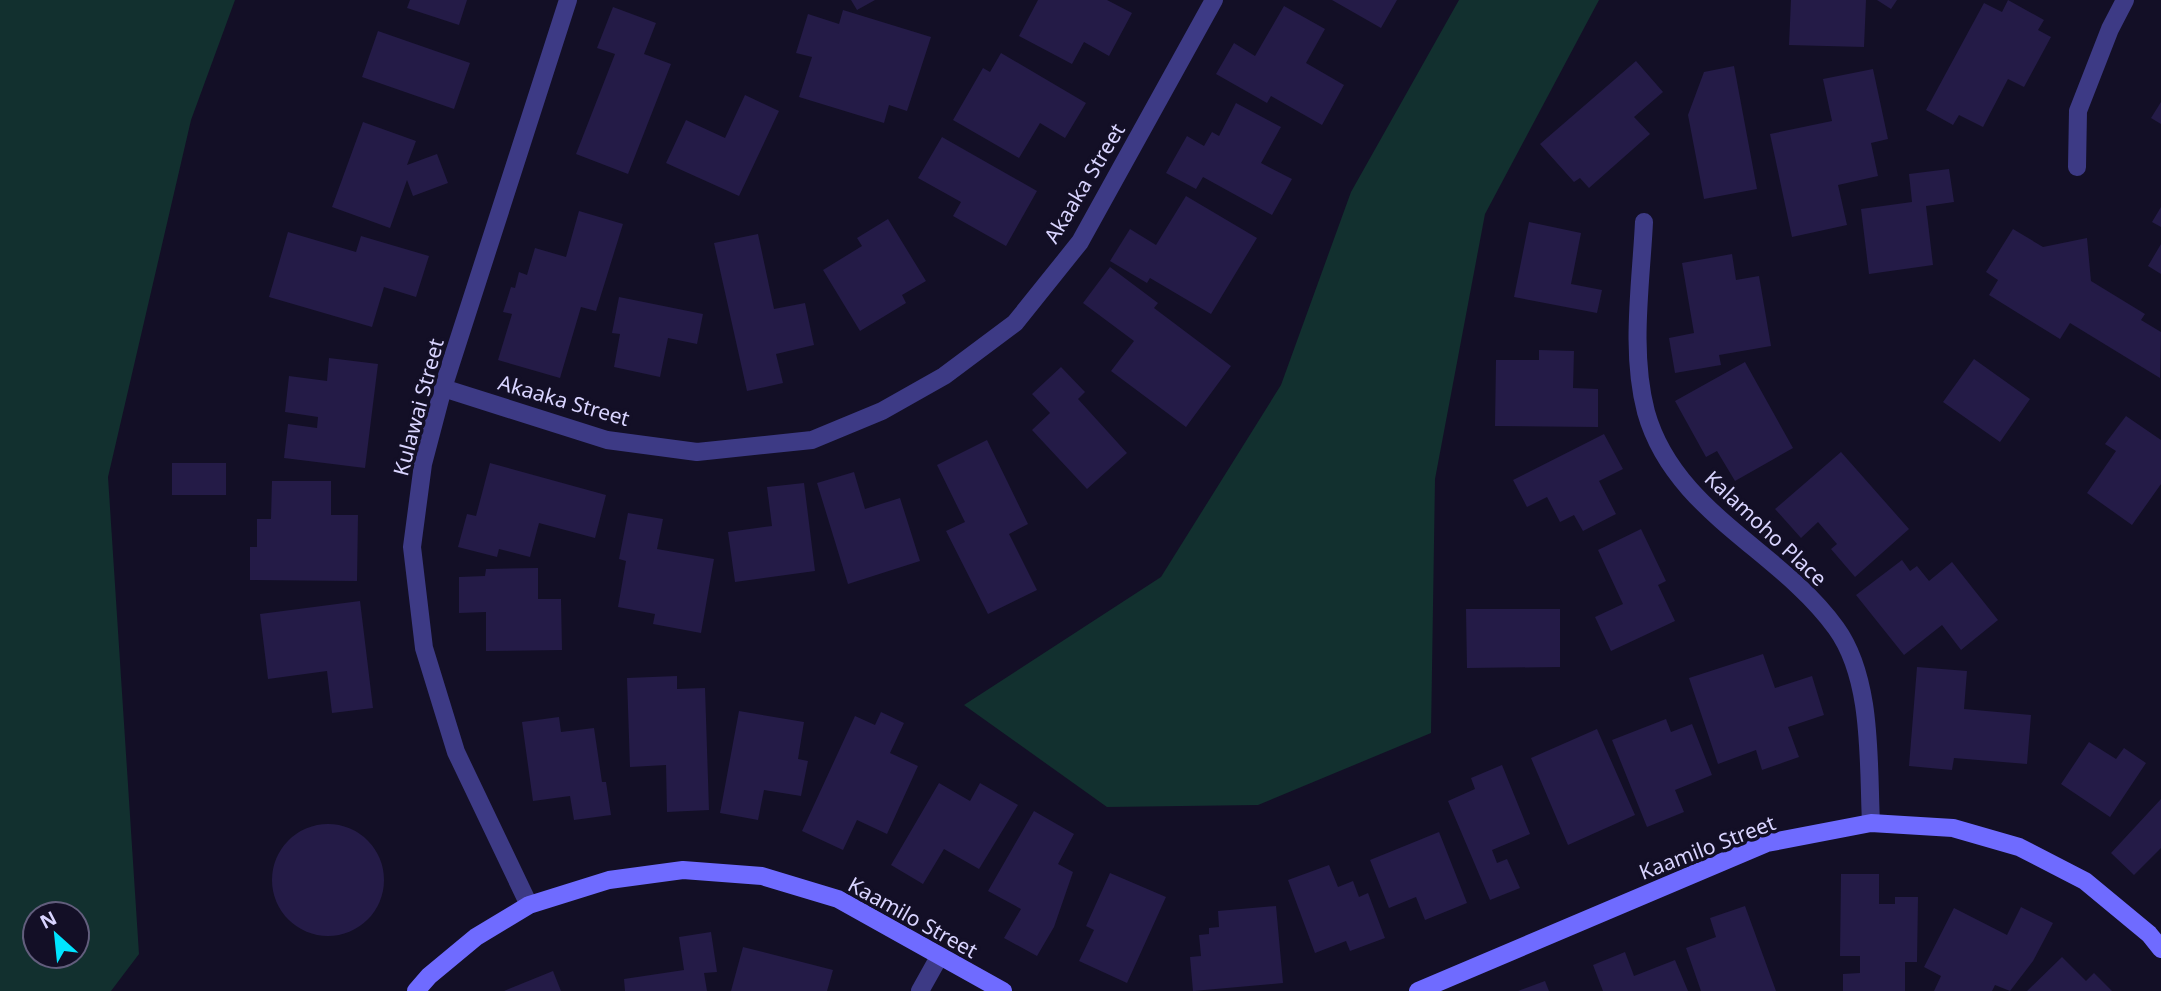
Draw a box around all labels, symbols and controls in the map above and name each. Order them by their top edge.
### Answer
street label: Akaaka Street [1037,117,1131,248]
street label: Kulawai Street [386,335,450,479]
street label: Akaaka Street [495,368,633,432]
street label: Kalamoho Place [1699,464,1833,592]
street label: Kaamilo Street [1635,808,1780,886]
street label: Kaamilo Street [843,870,983,964]
north arrow [21,900,91,970]
text: N [35,905,61,935]

